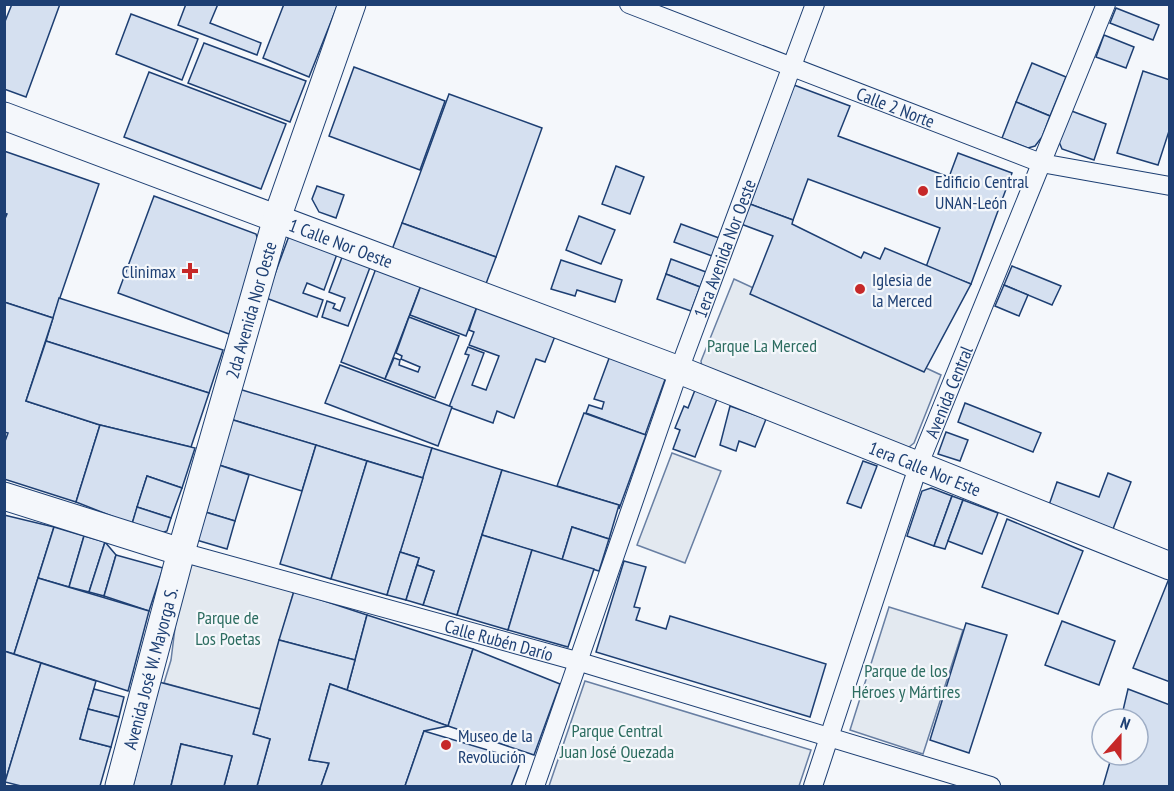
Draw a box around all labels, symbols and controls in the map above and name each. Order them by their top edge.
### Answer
street label: Calle 2 Norte [853,81,938,132]
place label: Edificio Central UNAN-León [935,170,1029,214]
street label: 1era Avenida Nor Oeste [688,176,760,321]
marker: Edificio Central UNAN-León [916,184,930,198]
street label: 1 Calle Nor Oeste [286,213,396,273]
street label: 2da Avenida Nor Oeste [220,239,281,381]
place label: Clinimax [122,260,177,283]
marker: Clinimax [181,262,199,280]
place label: Iglesia de la Merced [872,268,932,312]
marker: Iglesia de la Merced [853,282,867,296]
park label: Parque La Merced [707,334,817,357]
street label: Avenida Central [919,342,978,441]
street label: 1era Calle Nor Este [866,435,984,501]
street label: Avenida José W. Mayorga S. [118,584,183,752]
park label: Parque de Los Poetas [195,606,261,650]
street label: Calle Rubén Darío [442,614,556,666]
park label: Parque de los Héroes y Mártires [852,659,960,703]
north arrow [1090,707,1150,767]
text: N [1118,712,1133,734]
park label: Parque Central Juan José Quezada [559,719,674,763]
place label: Museo de la Revolución [458,724,533,768]
marker: Museo de la Revolución [439,738,453,752]

